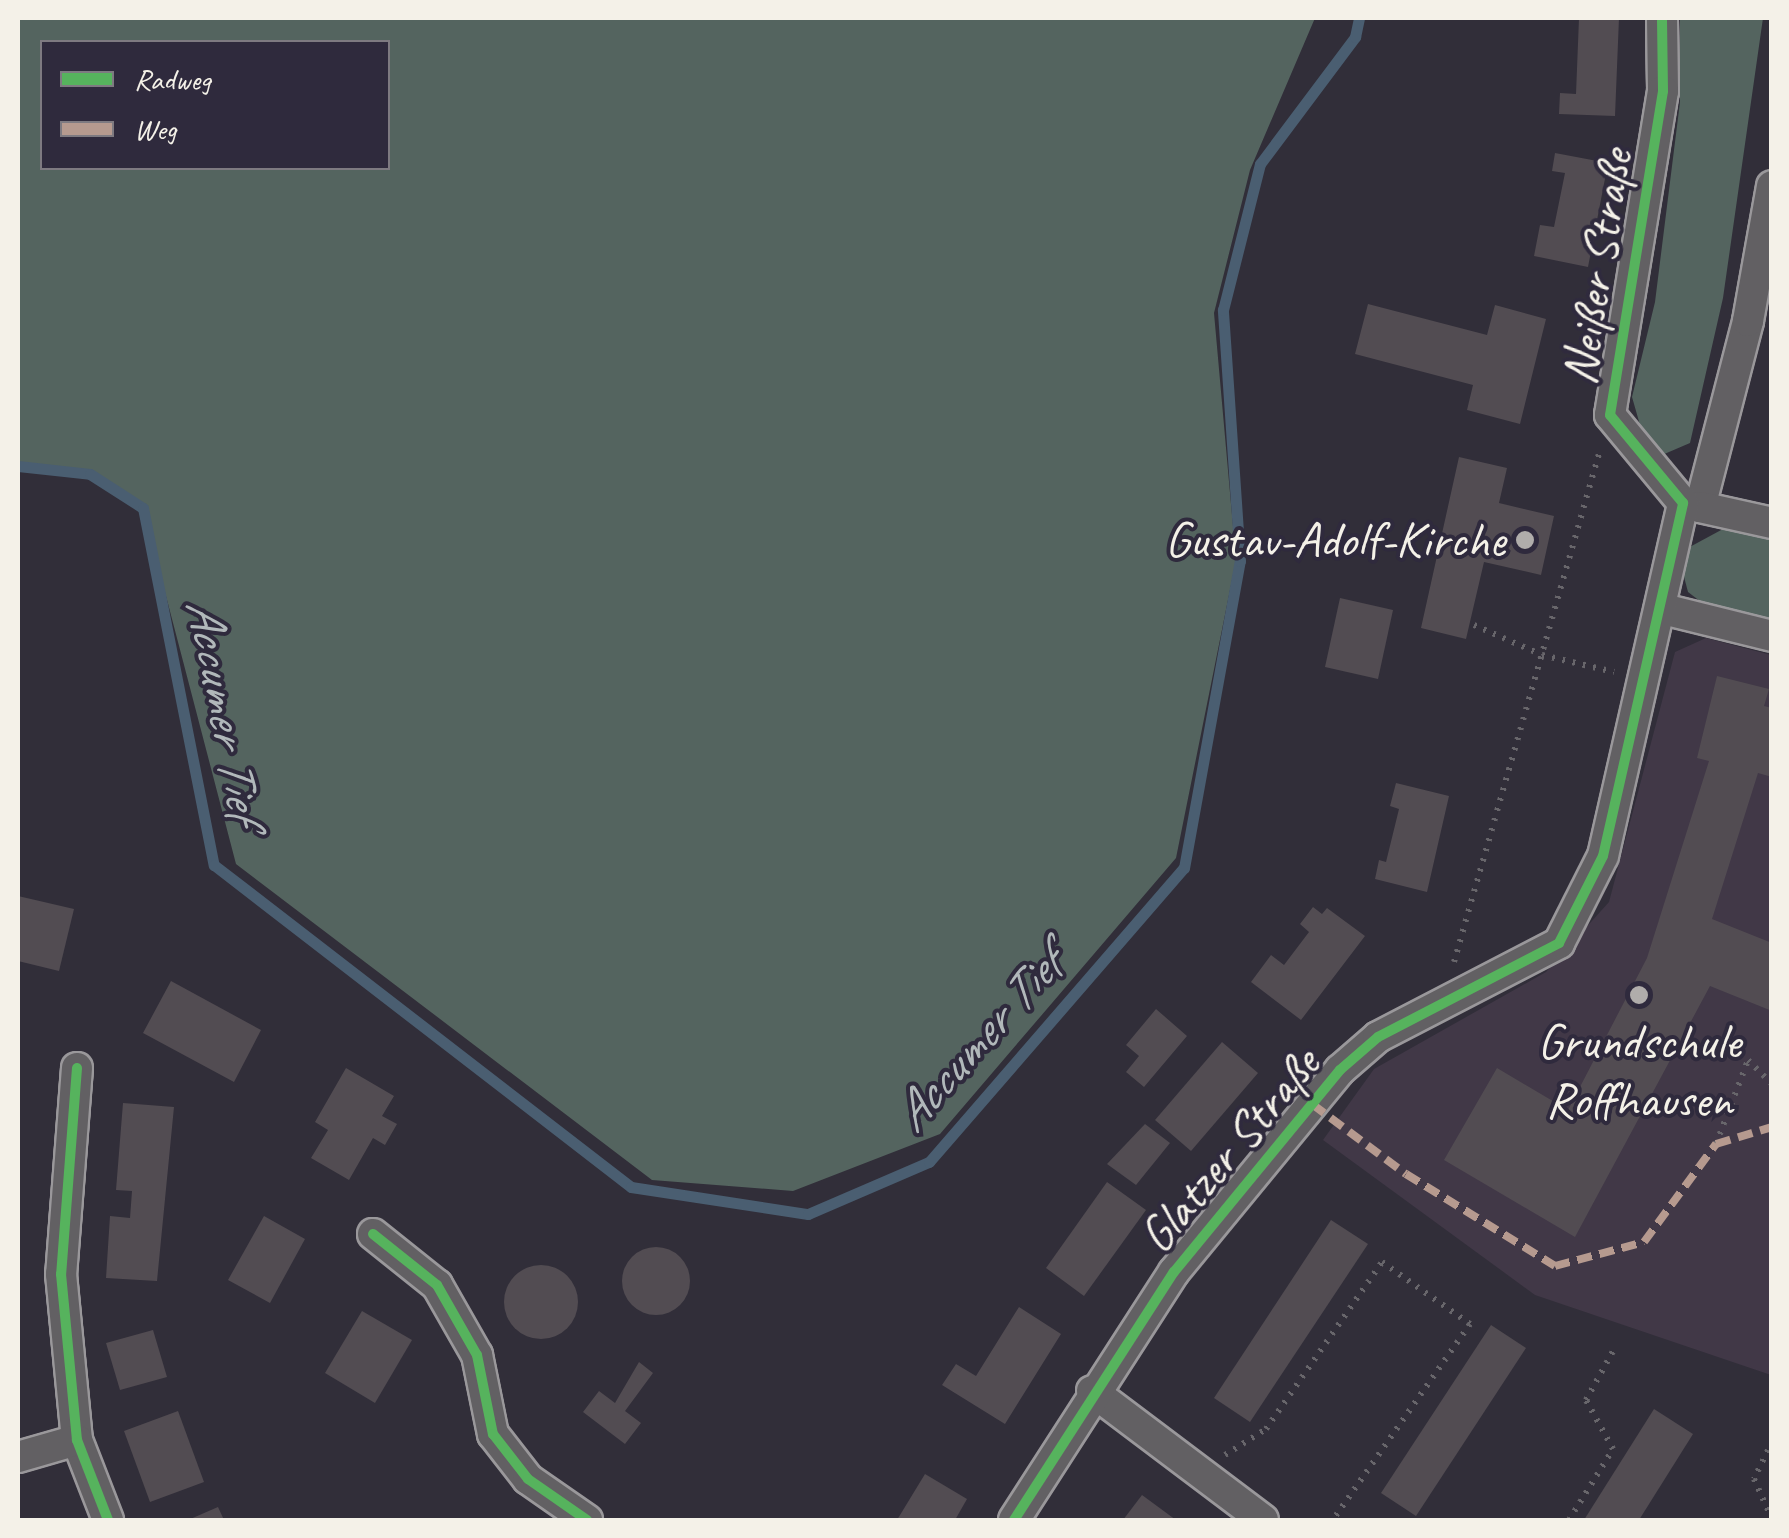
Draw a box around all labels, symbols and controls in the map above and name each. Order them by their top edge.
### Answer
legend [40,40,390,170]
text: Radweg [134,60,211,98]
text: Weg [134,110,176,148]
street label: Neißer Straße [1549,144,1645,390]
place label: Gustav-Adolf-Kirche [1165,510,1505,570]
marker: Gustav-Adolf-Kirche [1514,529,1536,551]
water label: Accumer Tief [172,594,276,826]
water label: Accumer Tief [880,936,1076,1144]
marker: Grundschule Roffhausen [1628,984,1650,1006]
place label: Grundschule Roffhausen [1537,1011,1741,1128]
street label: Glatzer Straße [1125,1034,1333,1266]

